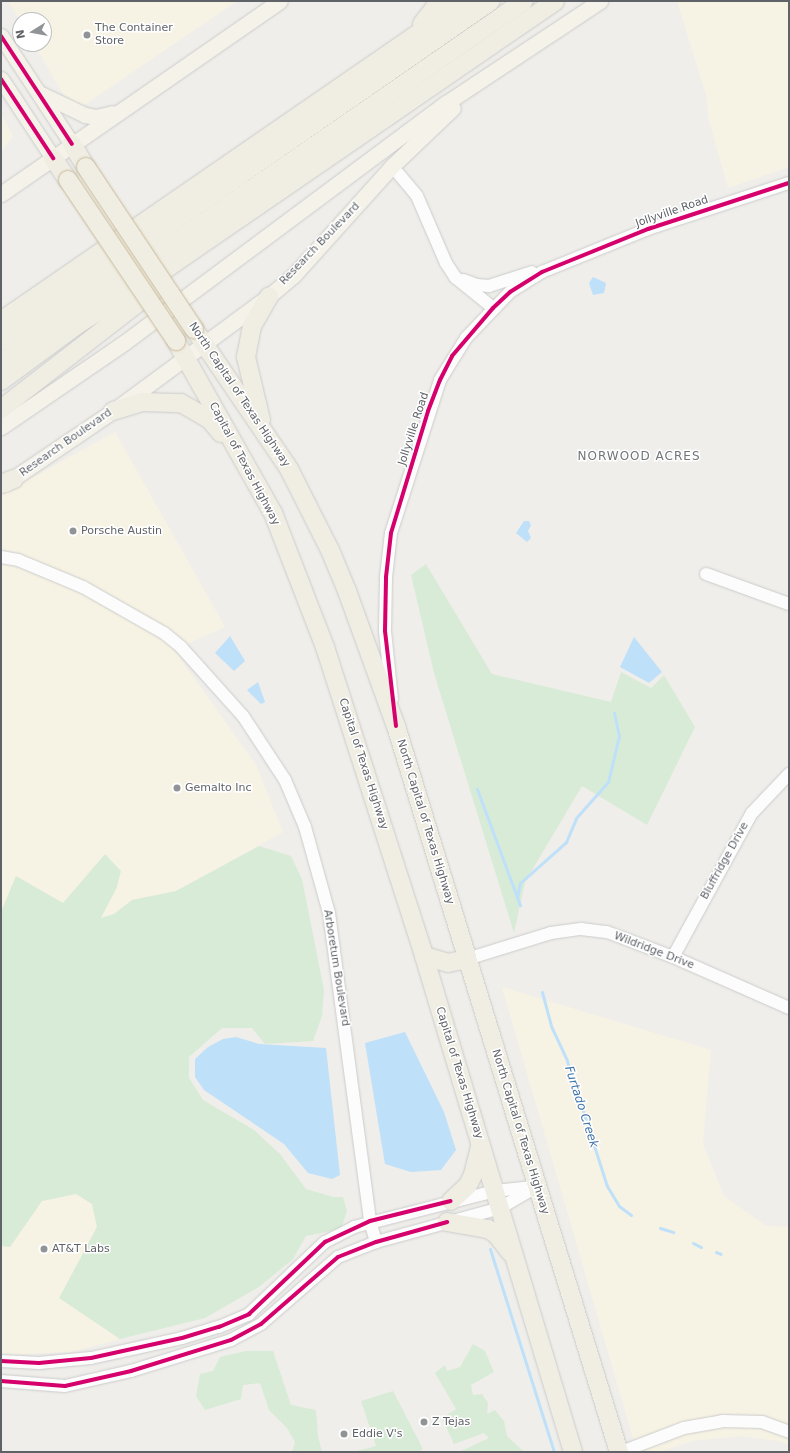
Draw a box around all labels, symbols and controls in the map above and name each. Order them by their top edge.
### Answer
north arrow [12,12,52,52]
place label: The Container Store [95,22,173,48]
text: N [13,28,28,40]
marker: The Container Store [82,30,92,40]
street label: Jollyville Road [634,193,710,231]
street label: Research Boulevard [277,200,363,288]
street label: North Capital of Texas Highway [185,320,293,470]
street label: Jollyville Road [396,391,432,467]
street label: Capital of Texas Highway [206,400,282,528]
street label: Research Boulevard [17,406,115,480]
district label: NORWOOD ACRES [578,450,700,464]
place label: Porsche Austin [81,524,162,538]
marker: Porsche Austin [68,526,78,536]
street label: Capital of Texas Highway [335,697,391,831]
street label: North Capital of Texas Highway [394,738,456,906]
place label: Gemalto Inc [185,781,252,795]
marker: Gemalto Inc [172,783,182,793]
street label: Bluffridge Drive [698,820,752,902]
street label: Arboretum Boulevard [320,909,352,1027]
street label: Wildridge Drive [612,930,696,972]
street label: Capital of Texas Highway [433,1005,485,1141]
street label: North Capital of Texas Highway [489,1048,551,1216]
water label: Furtado Creek [561,1064,601,1150]
place label: AT&T Labs [52,1242,110,1256]
marker: AT&T Labs [39,1244,49,1254]
place label: Z Tejas [432,1415,470,1429]
marker: Z Tejas [419,1417,429,1427]
place label: Eddie V's [352,1427,403,1441]
marker: Eddie V's [339,1429,349,1439]

